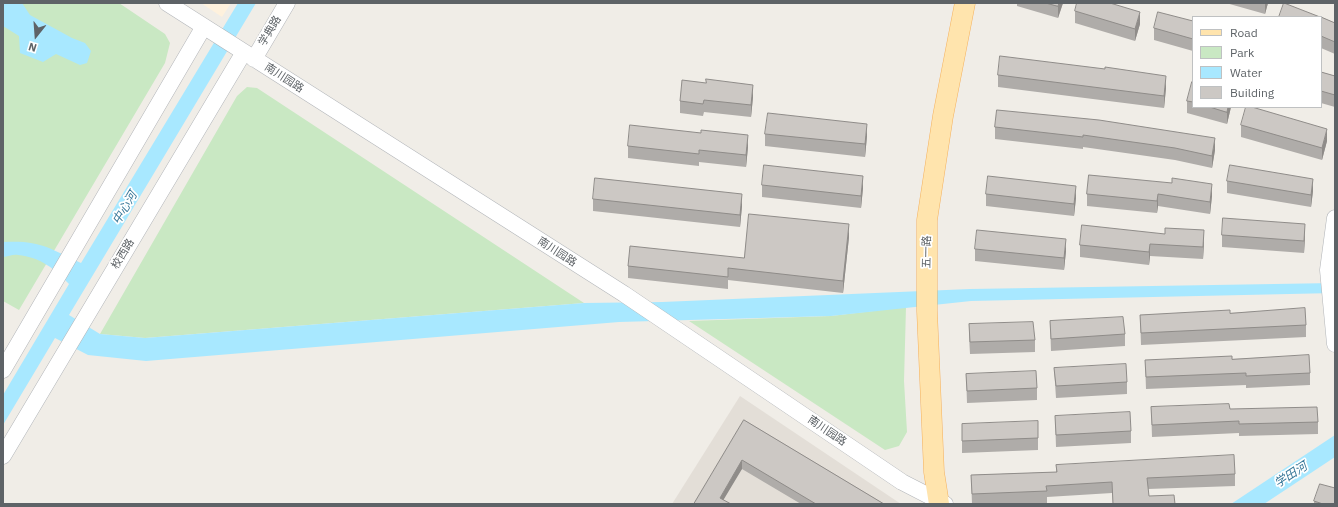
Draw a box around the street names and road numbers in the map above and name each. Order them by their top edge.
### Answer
street label: 学典路 [256,13,284,49]
street label: 南川园路 [262,60,306,96]
street label: 南川园路 [535,234,579,270]
street label: 五一路 [920,235,934,269]
street label: 校西路 [109,236,137,272]
street label: 南川园路 [805,413,849,449]

